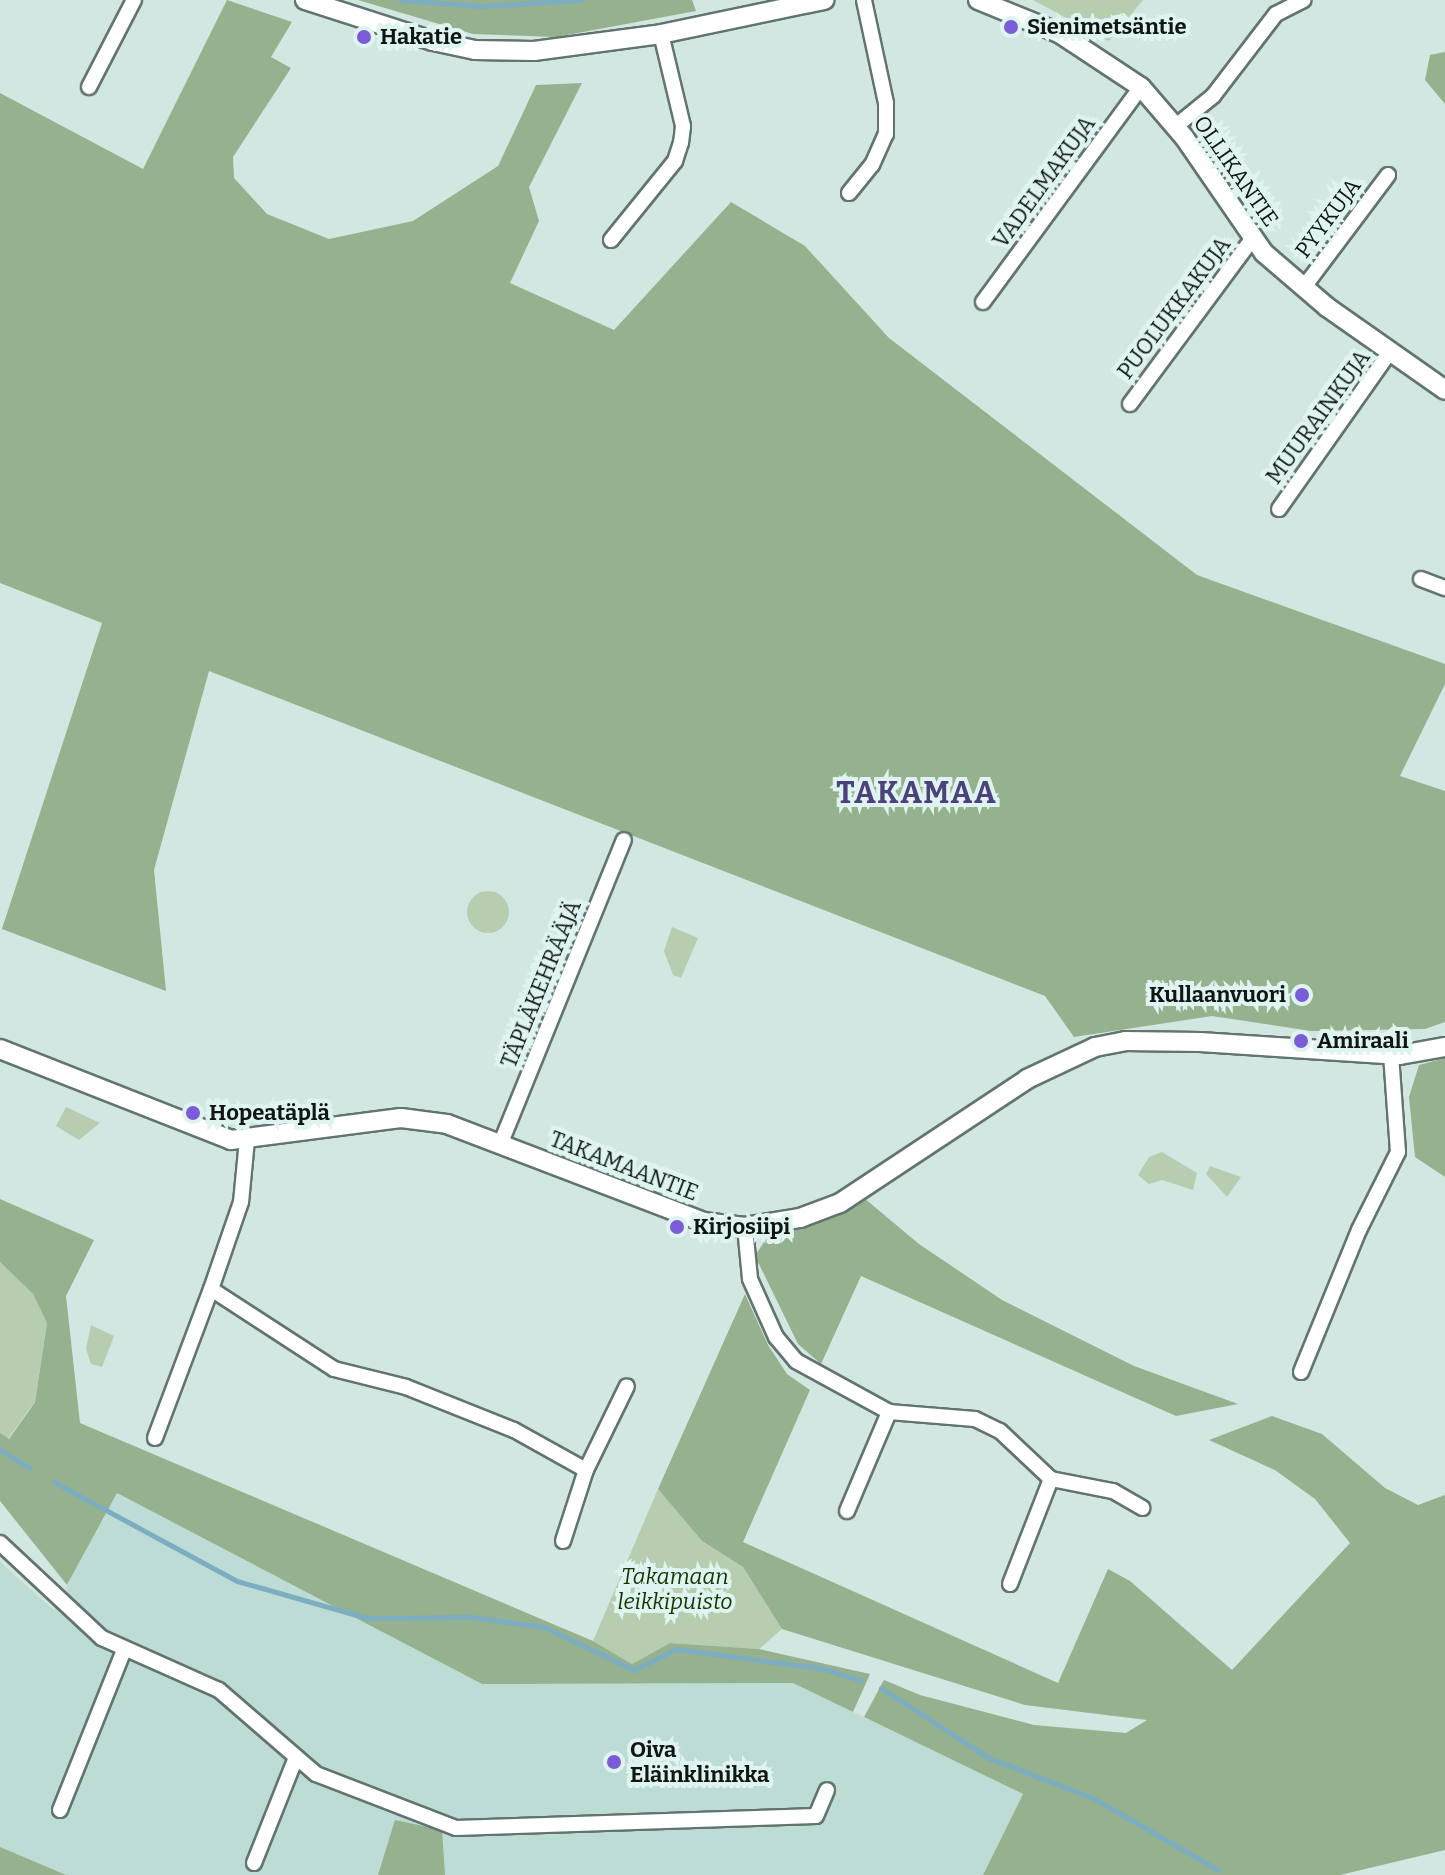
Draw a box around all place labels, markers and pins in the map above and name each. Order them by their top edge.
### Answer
place label: Sienimetsäntie [1027,14,1187,40]
marker: Sienimetsäntie [1002,18,1020,36]
place label: Hakatie [380,24,462,50]
marker: Hakatie [355,28,373,46]
place label: Kullaanvuori [1149,982,1286,1008]
marker: Kullaanvuori [1293,986,1311,1004]
place label: Amiraali [1317,1028,1409,1054]
marker: Amiraali [1292,1032,1310,1050]
place label: Hopeatäplä [209,1100,330,1126]
marker: Hopeatäplä [184,1104,202,1122]
place label: Kirjosiipi [693,1214,790,1240]
marker: Kirjosiipi [668,1218,686,1236]
place label: Oiva Eläinklinikka [630,1736,769,1788]
marker: Oiva Eläinklinikka [605,1753,623,1771]

